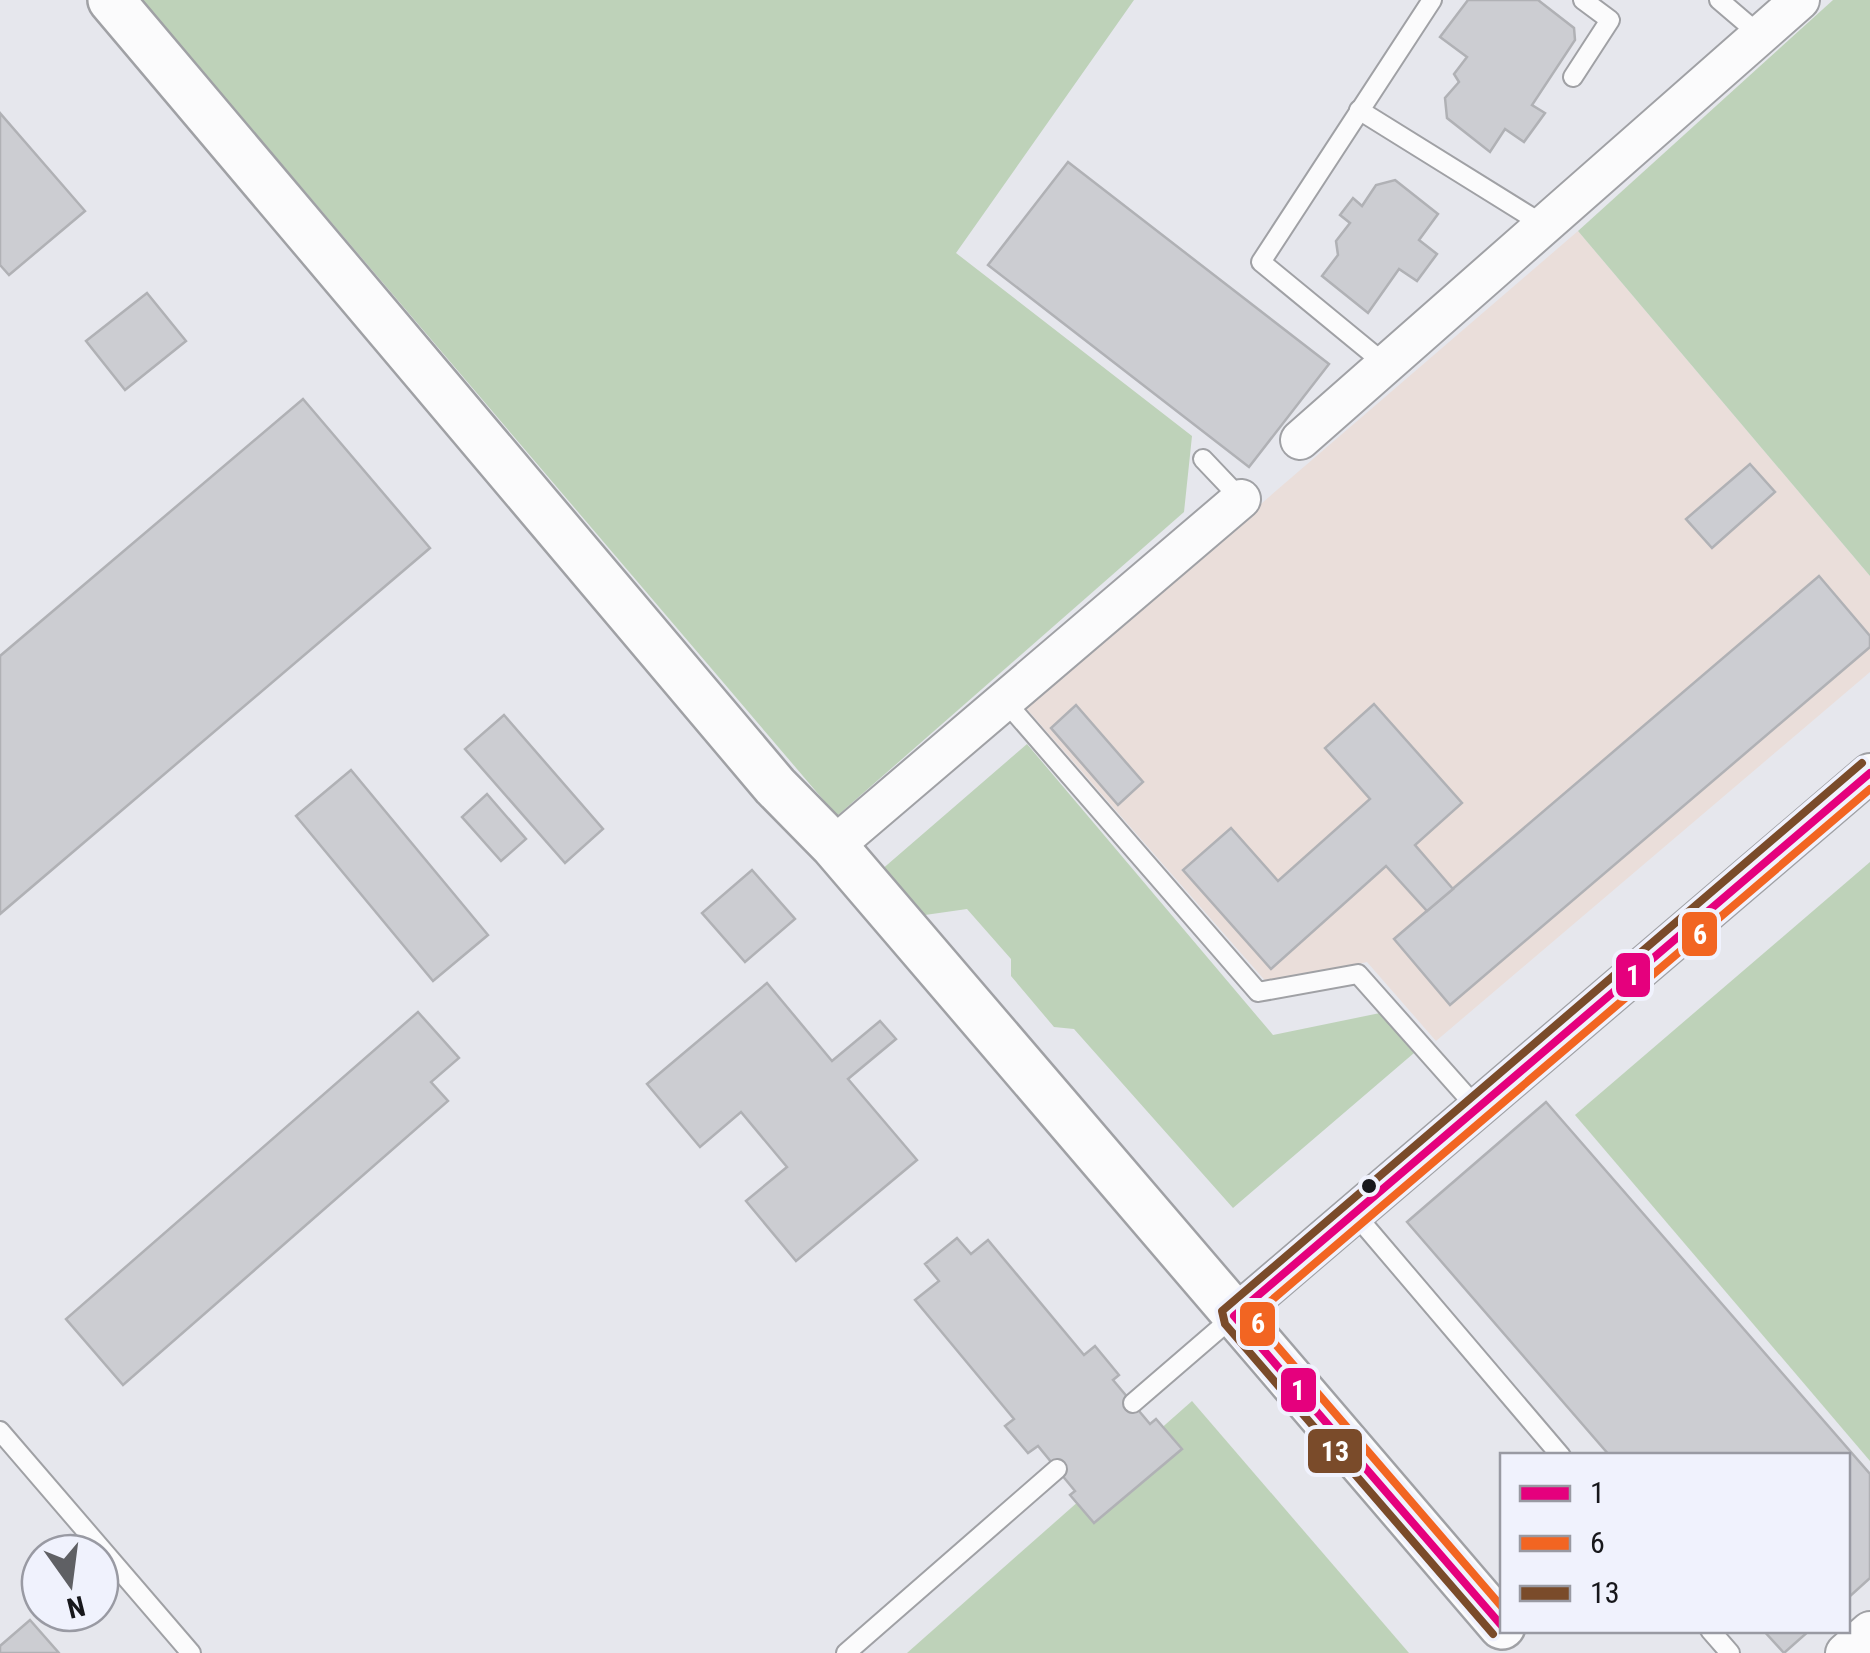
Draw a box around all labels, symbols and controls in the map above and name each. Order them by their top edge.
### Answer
line badge: 6 [1680,910,1719,958]
text: 6 [1693,918,1707,951]
line badge: 1 [1614,951,1652,999]
text: 1 [1626,959,1640,992]
unlabelled marker [1359,1176,1379,1196]
line badge: 6 [1238,1300,1277,1348]
text: 6 [1251,1307,1265,1340]
line badge: 1 [1279,1366,1318,1414]
text: 1 [1291,1374,1305,1407]
line badge: 13 [1306,1427,1364,1475]
text: 13 [1321,1435,1349,1468]
legend [1500,1453,1850,1633]
text: 1 [1590,1475,1605,1510]
text: 6 [1590,1525,1605,1560]
north arrow [20,1533,120,1633]
text: 13 [1590,1575,1620,1610]
text: N [64,1589,88,1625]

